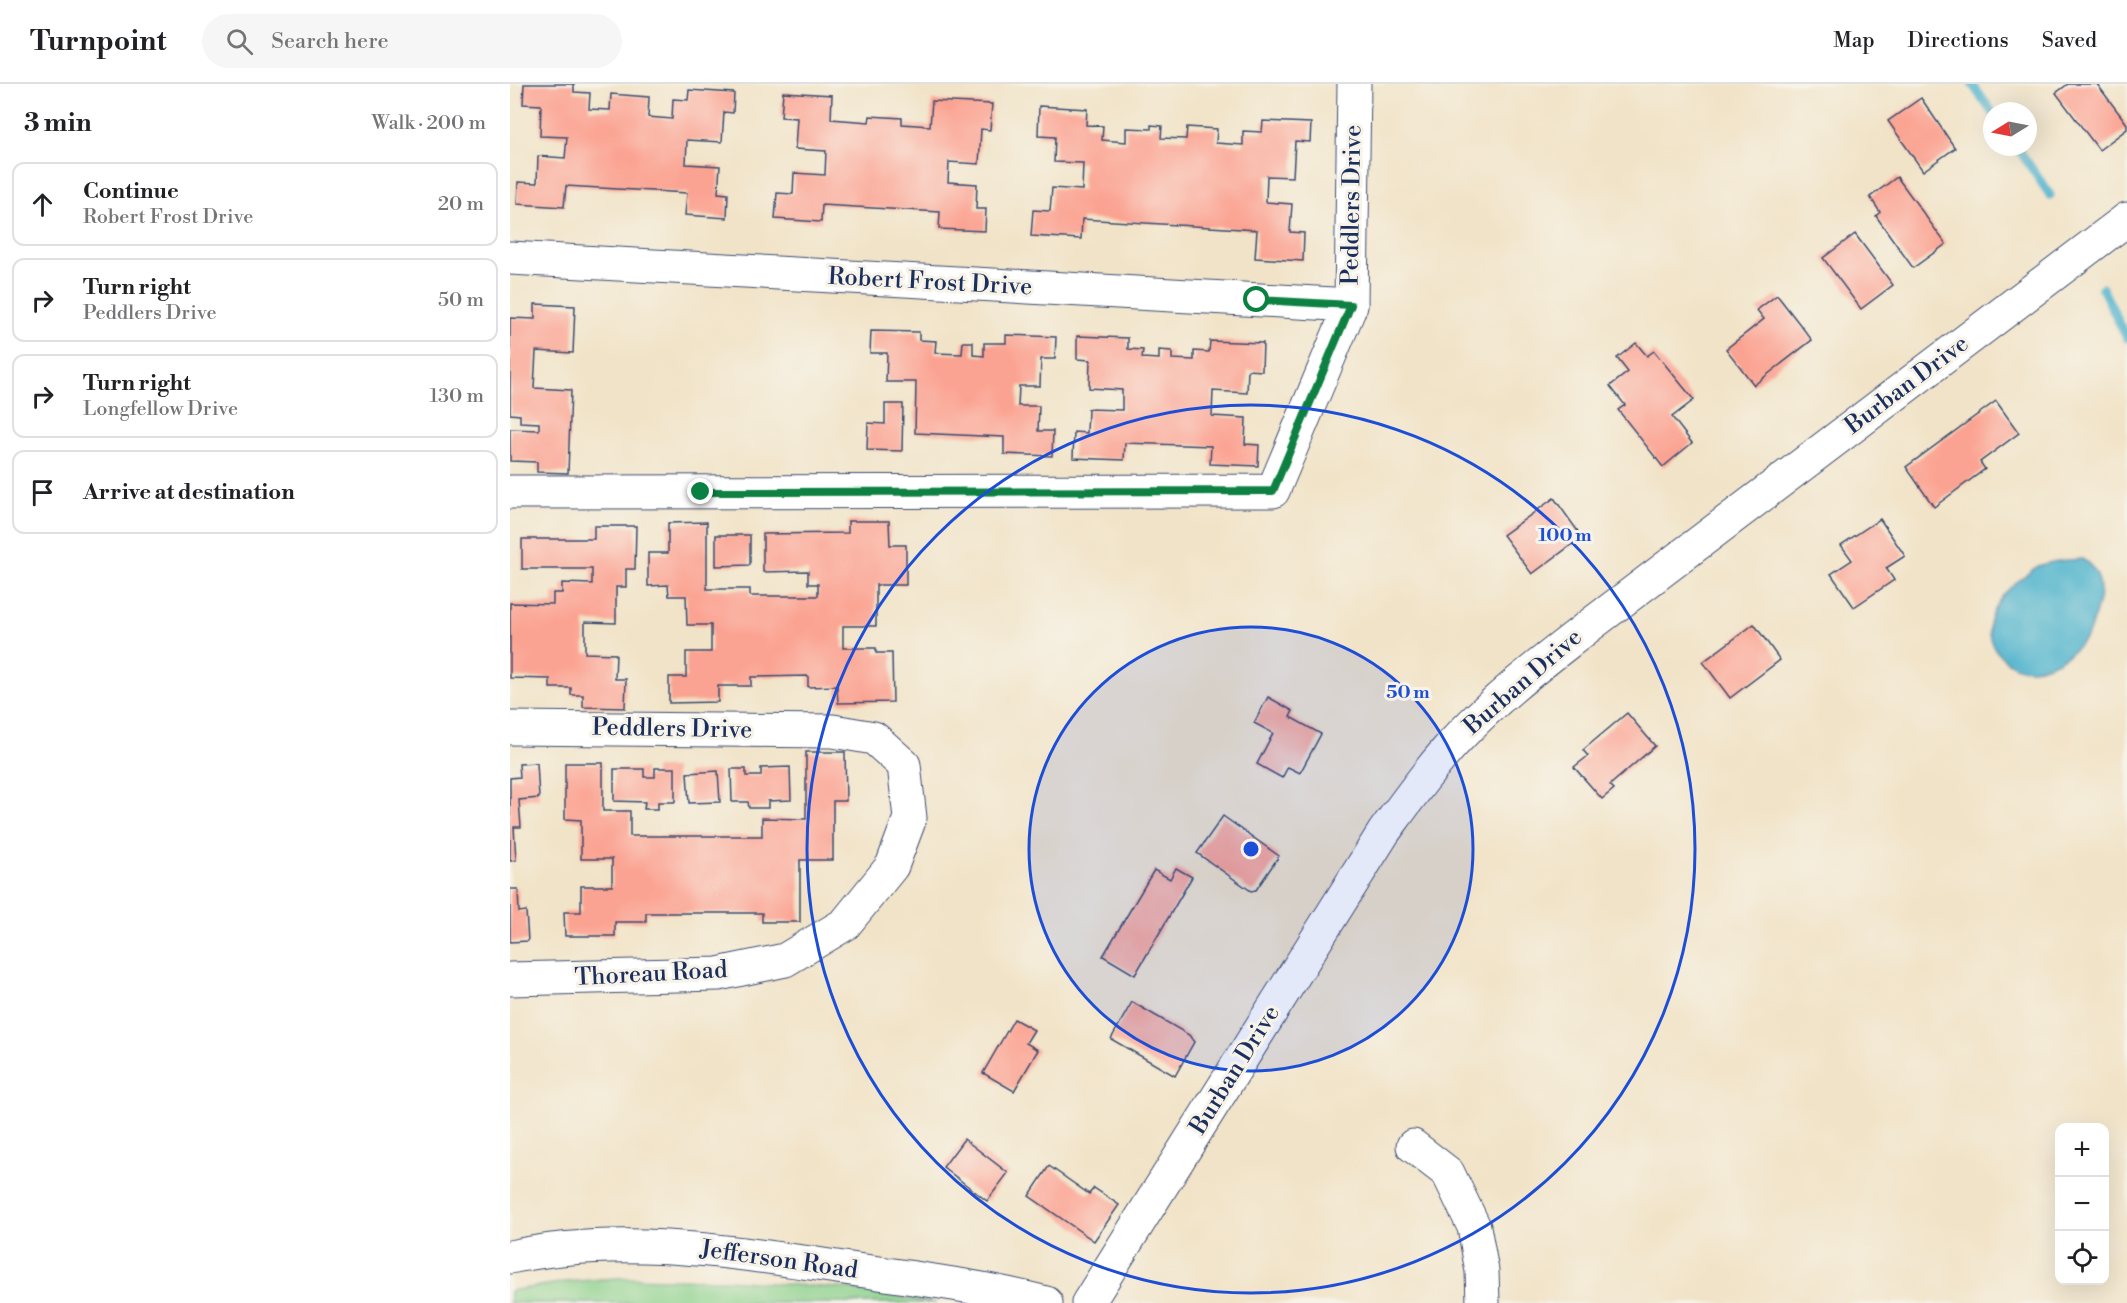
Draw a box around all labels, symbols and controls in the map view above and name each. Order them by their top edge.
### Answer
search box [202,14,622,68]
text: Turnpoint [30,24,166,59]
icon: search [223,25,256,58]
text: Search here [271,28,389,55]
text: Map [1833,28,1875,54]
text: Directions [1908,28,2009,54]
text: Saved [2042,28,2097,54]
north arrow [1983,102,2037,156]
text: 3 min [24,107,92,139]
text: Walk · 200 m [372,111,486,136]
street label: Peddlers Drive [1336,125,1368,285]
text: Continue [83,178,179,205]
icon: ahead [26,188,59,221]
text: 20 m [438,192,484,217]
text: Robert Frost Drive [83,205,253,230]
street label: Robert Frost Drive [827,262,1033,302]
text: Turn right [83,274,191,301]
icon: right [26,284,59,317]
route start [1243,286,1269,312]
text: 50 m [438,288,484,313]
text: Peddlers Drive [83,301,217,326]
street label: Burban Drive [1839,329,1975,442]
text: Turn right [83,370,191,397]
icon: right [26,380,59,413]
text: 130 m [429,384,484,409]
text: Longfellow Drive [83,397,238,422]
icon: arrive [26,476,59,509]
route end [687,478,713,504]
text: Arrive at destination [83,479,295,506]
text: 100 m [1538,524,1592,547]
street label: Burban Drive [1457,622,1588,742]
text: 50 m [1386,681,1430,704]
street label: Peddlers Drive [592,713,752,745]
centre of rings [1241,839,1261,859]
street label: Thoreau Road [574,955,729,993]
street label: Burban Drive [1183,1000,1287,1141]
map controls [2055,1123,2109,1285]
button: + [2055,1123,2109,1177]
button: − [2055,1177,2109,1231]
button: locate [2055,1231,2109,1285]
street label: Jefferson Road [697,1234,860,1286]

